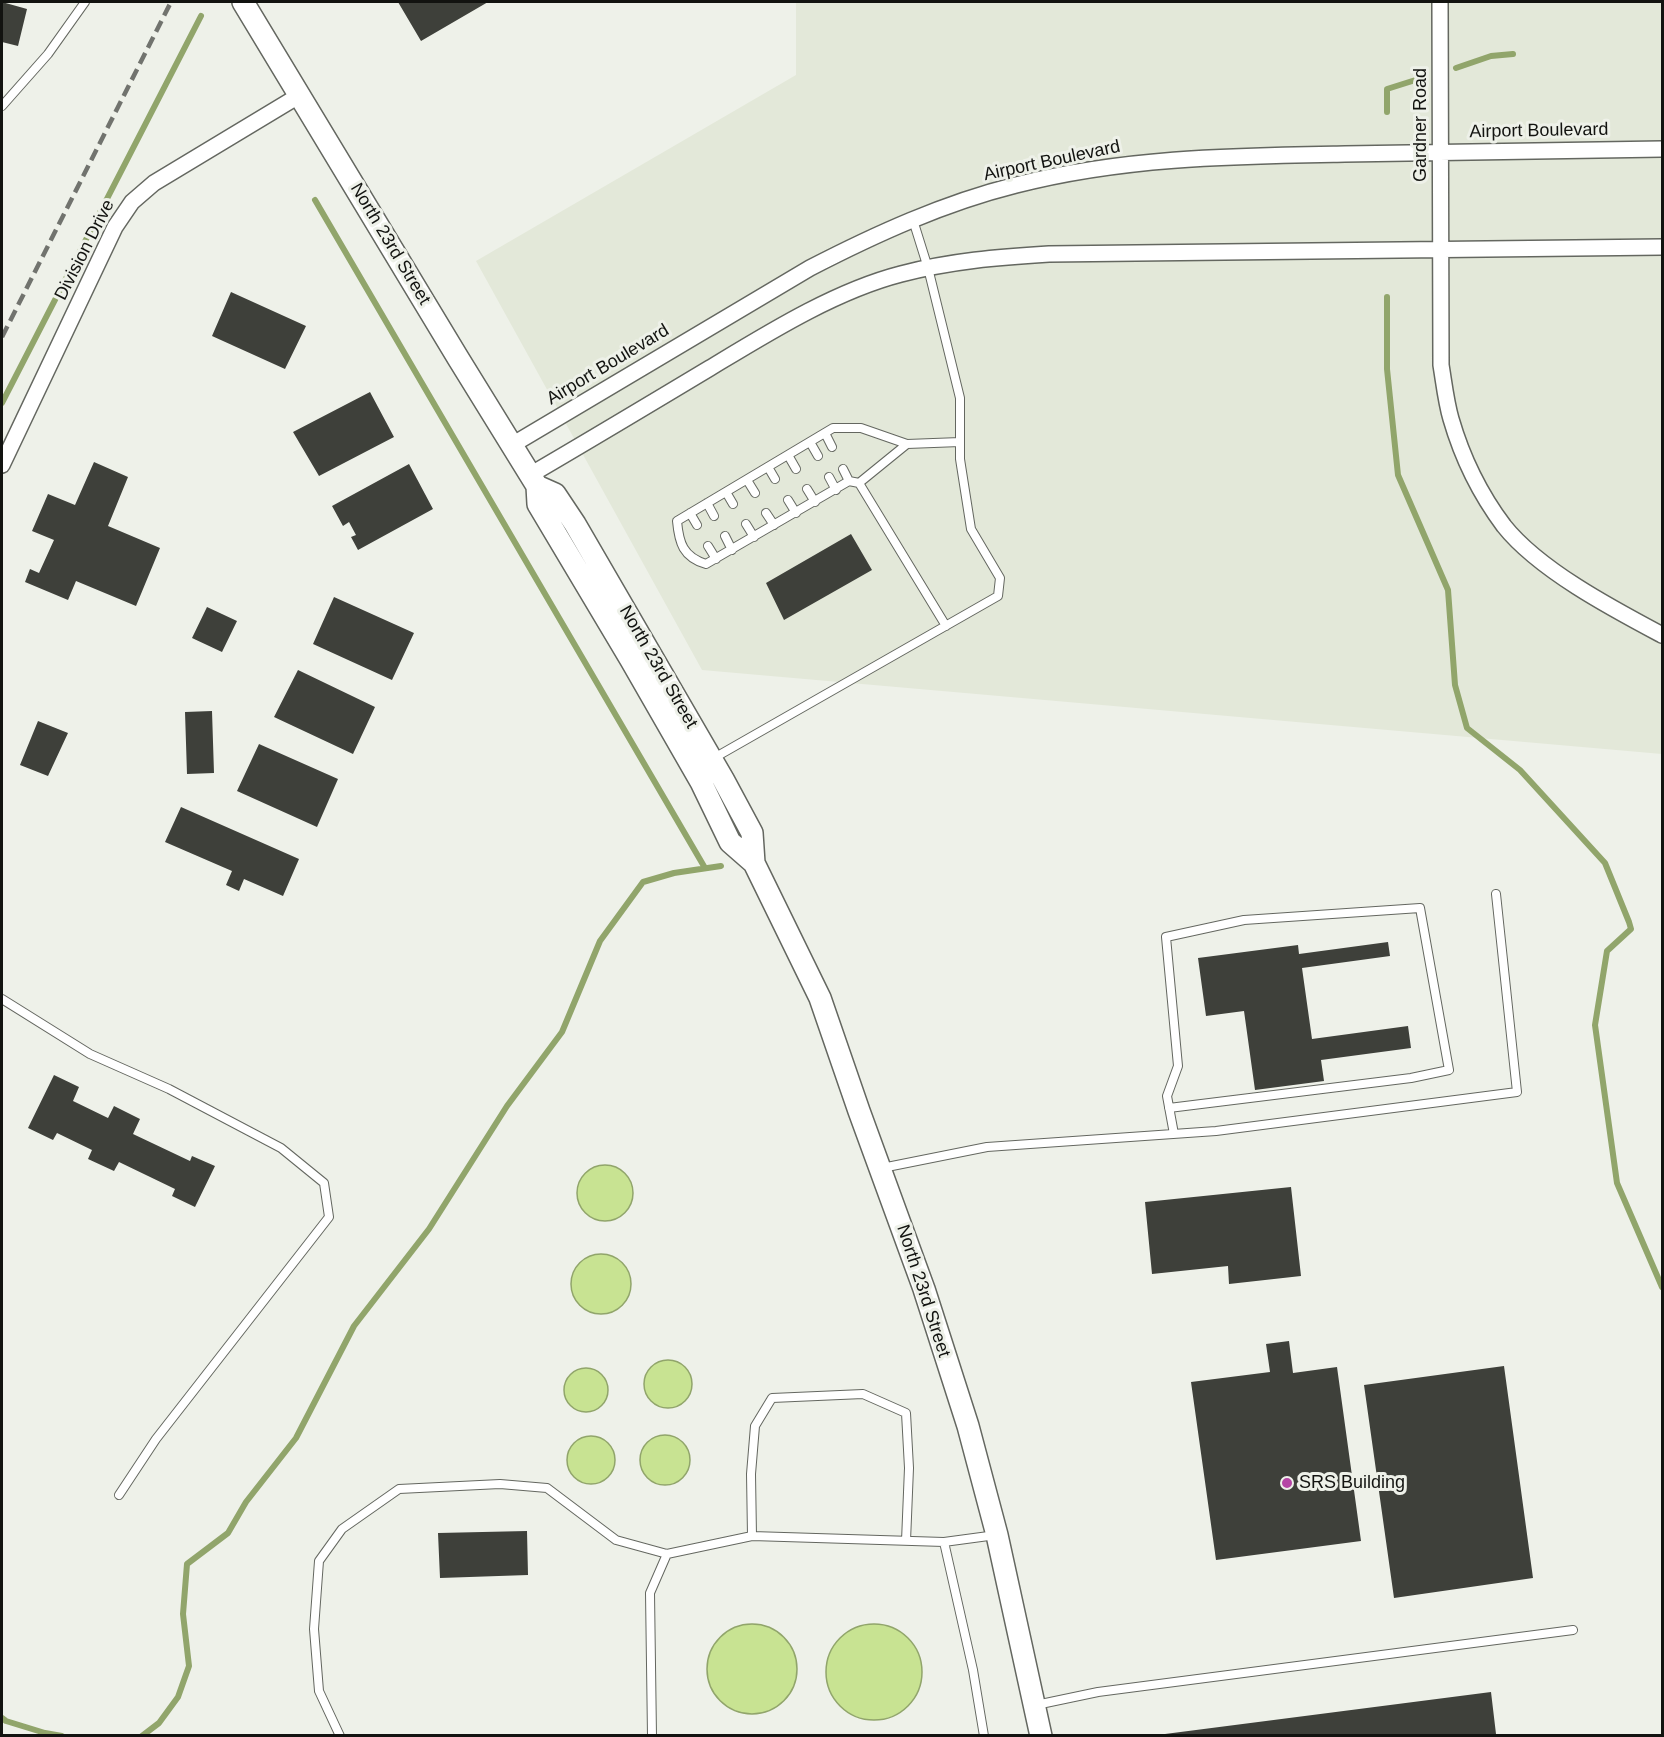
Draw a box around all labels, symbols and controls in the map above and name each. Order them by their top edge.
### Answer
street label: Gardner Road [1410,68,1432,182]
street label: Airport Boulevard [1469,119,1609,143]
street label: Airport Boulevard [982,136,1122,186]
street label: North 23rd Street [345,179,435,309]
street label: Division Drive [50,196,120,304]
street label: Airport Boulevard [543,320,673,410]
street label: North 23rd Street [614,602,702,732]
street label: North 23rd Street [891,1222,955,1360]
place label: SRS Building [1299,1472,1405,1494]
marker: SRS Building [1280,1476,1294,1490]

